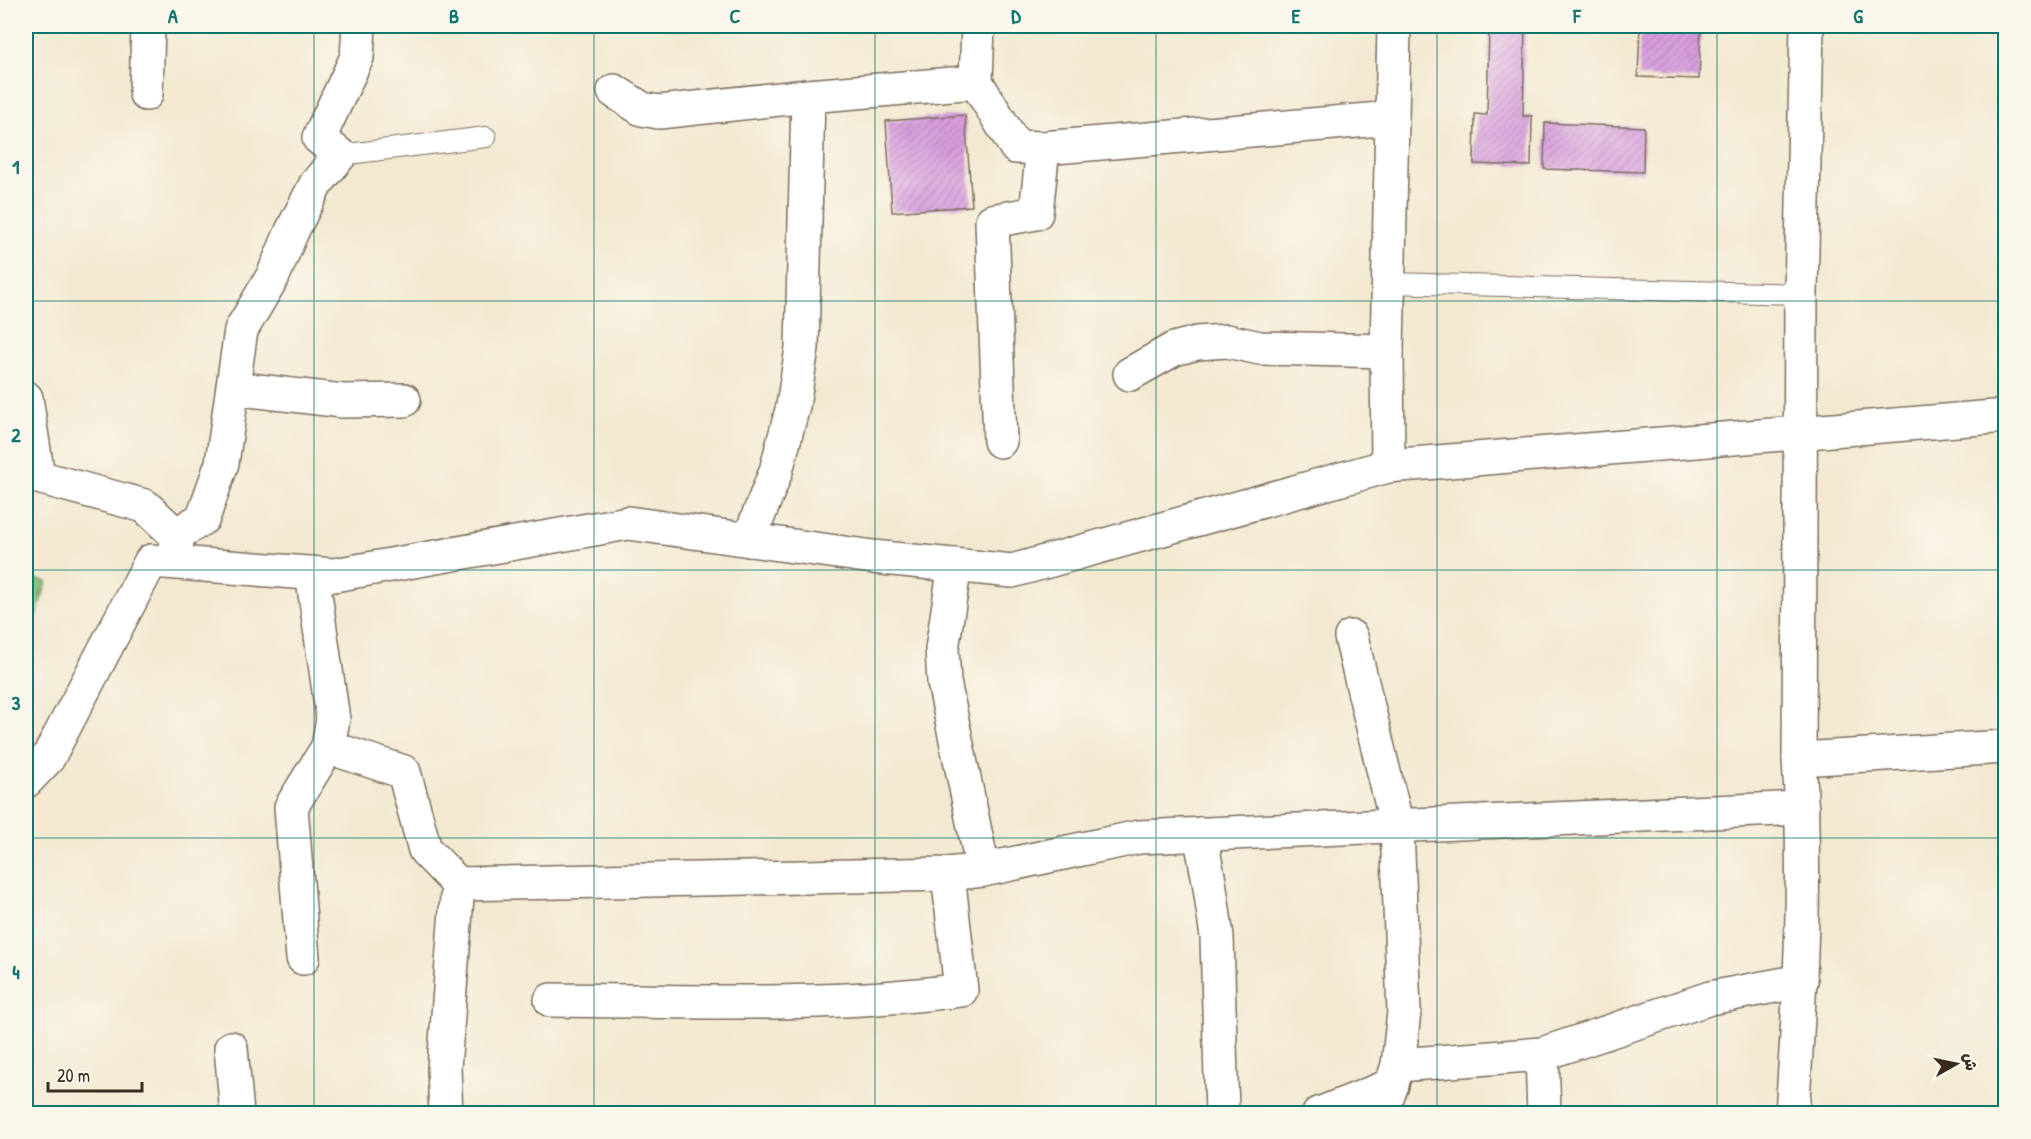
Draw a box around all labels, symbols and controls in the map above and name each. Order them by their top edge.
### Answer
text: A [168,2,178,29]
text: B [449,2,459,29]
text: C [730,2,741,29]
text: D [1011,2,1021,29]
text: E [1292,2,1301,29]
text: F [1572,2,1582,29]
text: G [1853,2,1863,29]
text: 1 [12,153,20,180]
text: 2 [11,421,21,448]
text: 3 [12,689,21,716]
text: 4 [12,958,20,985]
north arrow [1926,1034,1986,1094]
text: ش [1959,1051,1983,1072]
scale bar [48,1055,142,1093]
text: 20 m [57,1063,90,1088]

